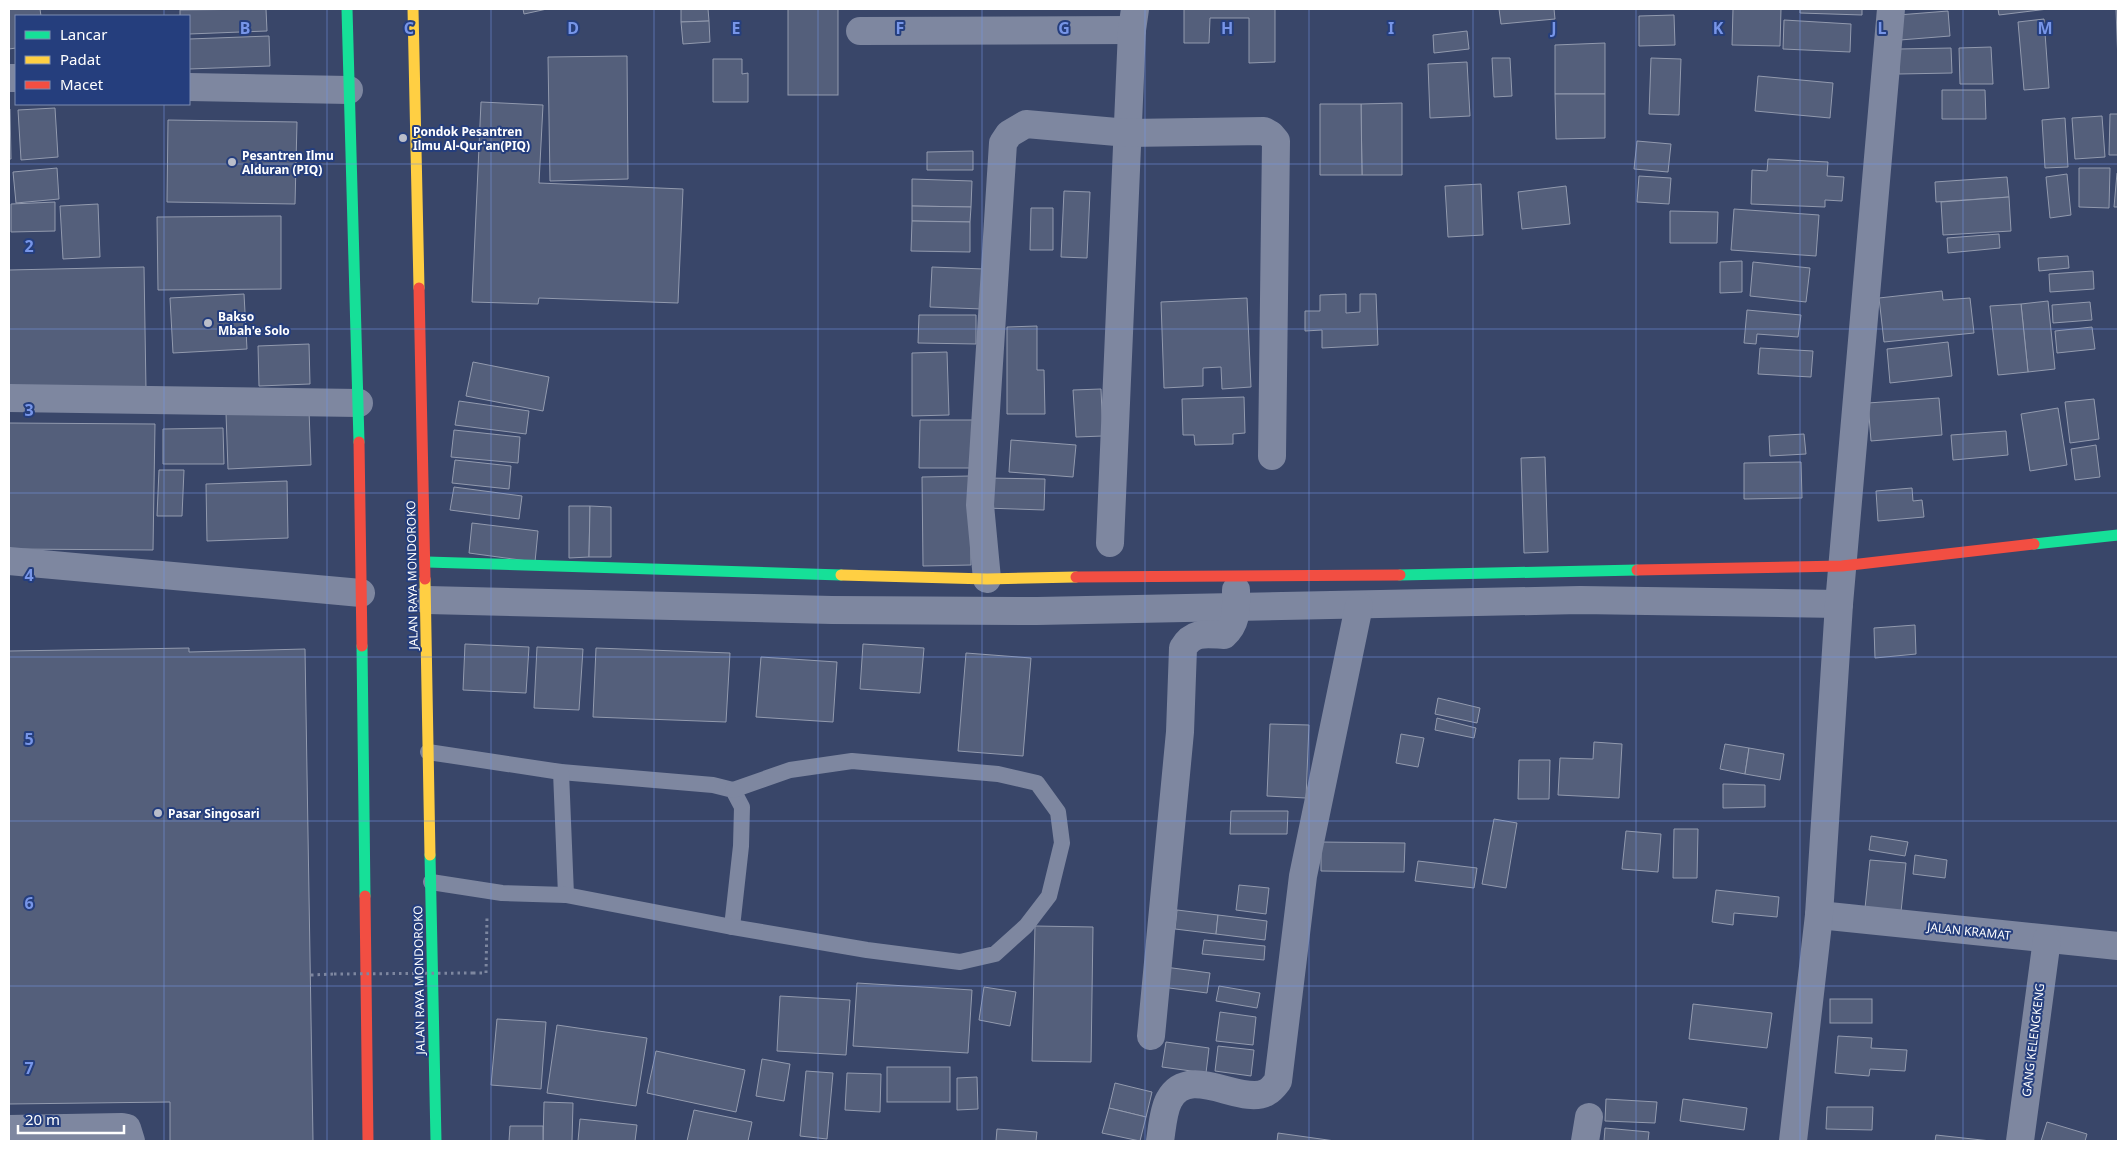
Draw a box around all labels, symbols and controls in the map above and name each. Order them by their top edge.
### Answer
legend [15,15,190,105]
text: B [240,17,250,39]
text: C [404,17,414,39]
text: D [567,17,579,39]
text: E [732,17,741,39]
text: F [896,17,904,39]
text: G [1058,17,1070,39]
text: H [1221,17,1233,39]
text: I [1388,17,1394,39]
text: J [1549,17,1557,39]
text: K [1713,17,1724,39]
text: L [1878,17,1887,39]
text: M [2037,17,2053,39]
text: Lancar [60,24,107,44]
text: Padat [60,49,101,69]
text: Macet [60,74,104,94]
place label: Pondok Pesantren Ilmu Al-Qur'an(PIQ) [413,123,530,154]
marker: Pondok Pesantren Ilmu Al-Qur'an(PIQ) [397,132,409,144]
place label: Pesantren Ilmu Alduran (PIQ) [242,147,334,178]
marker: Pesantren Ilmu Alduran (PIQ) [226,156,238,168]
text: 2 [24,235,34,257]
place label: Bakso Mbah'e Solo [218,308,290,339]
marker: Bakso Mbah'e Solo [202,317,214,329]
text: 3 [24,399,34,421]
street label: JALAN RAYA MONDOROKO [402,500,422,651]
text: 4 [24,564,34,586]
text: 5 [24,728,34,750]
place label: Pasar Singosari [168,805,260,822]
marker: Pasar Singosari [152,807,164,819]
text: 6 [24,892,34,914]
street label: JALAN RAYA MONDOROKO [409,905,429,1056]
street label: JALAN KRAMAT [1925,918,2012,944]
street label: GANG KELENGKENG [2018,982,2048,1098]
text: 7 [24,1057,34,1079]
scale bar [18,1102,124,1134]
text: 20 m [25,1109,60,1129]

